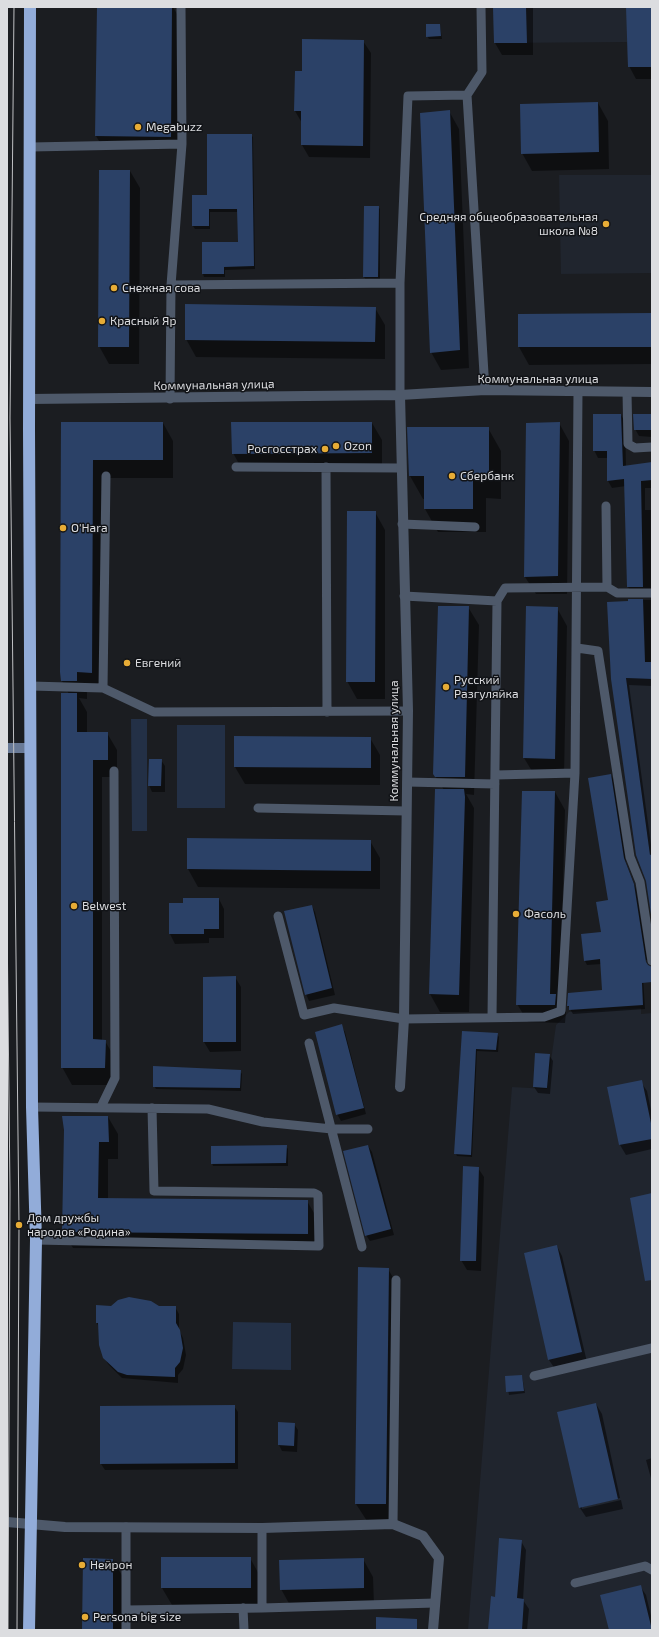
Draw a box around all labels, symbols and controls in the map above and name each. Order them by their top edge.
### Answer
place label: Megabuzz [146,120,202,134]
marker: Megabuzz [133,122,143,132]
place label: Средняя общеобразовательная школа №8 [419,210,598,238]
marker: Средняя общеобразовательная школа №8 [601,219,611,229]
place label: Снежная сова [122,281,200,295]
marker: Снежная сова [109,283,119,293]
place label: Красный Яр [110,314,176,328]
marker: Красный Яр [97,316,107,326]
street label: Коммунальная улица [477,372,599,386]
street label: Коммунальная улица [153,377,275,393]
place label: Ozon [344,439,372,453]
marker: Ozon [331,441,341,451]
place label: Росгосстрах [247,442,317,456]
marker: Росгосстрах [320,444,330,454]
place label: Сбербанк [460,469,514,483]
marker: Сбербанк [447,471,457,481]
place label: O'Hara [71,521,108,535]
marker: O'Hara [58,523,68,533]
place label: Евгений [135,656,181,670]
marker: Евгений [122,658,132,668]
place label: Русский Разгуляйка [454,673,519,701]
street label: Коммунальная улица [387,680,401,802]
marker: Русский Разгуляйка [441,682,451,692]
place label: Belwest [82,899,126,913]
marker: Belwest [69,901,79,911]
place label: Фасоль [524,907,566,921]
marker: Фасоль [511,909,521,919]
place label: Дом дружбы народов «Родина» [27,1211,131,1239]
marker: Дом дружбы народов «Родина» [14,1220,24,1230]
place label: Нейрон [90,1558,132,1572]
marker: Нейрон [77,1560,87,1570]
place label: Persona big size [93,1610,181,1624]
marker: Persona big size [80,1612,90,1622]

